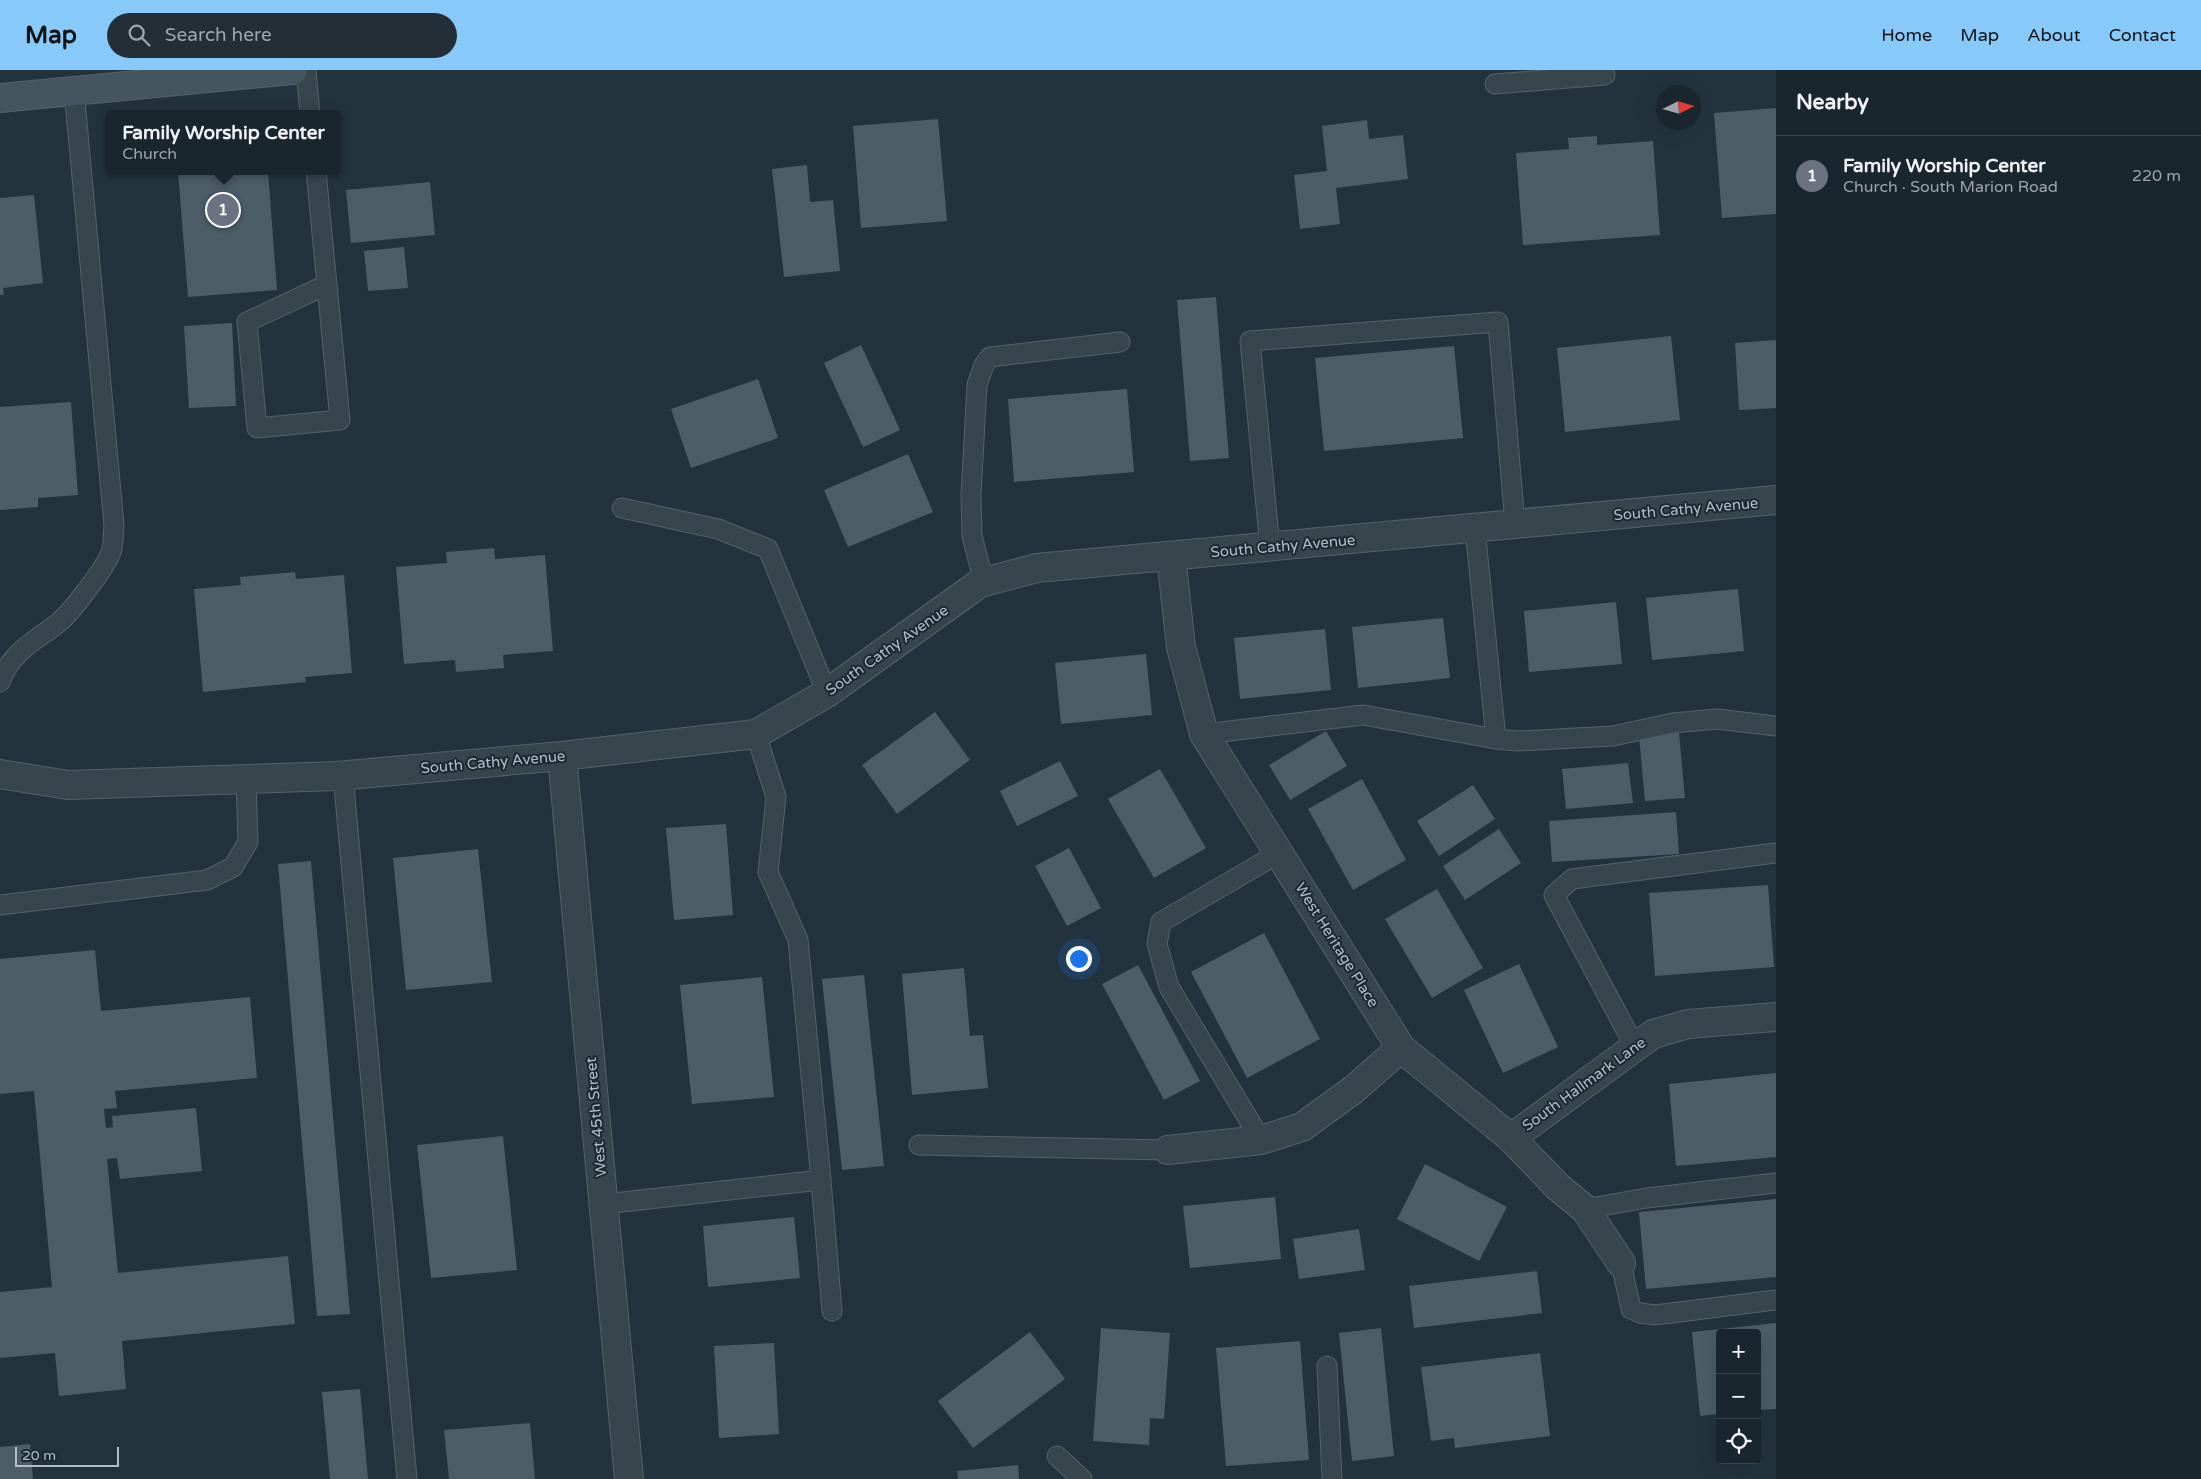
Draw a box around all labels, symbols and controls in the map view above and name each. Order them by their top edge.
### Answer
search box [107,13,457,58]
text: Map [25,21,77,50]
icon: search [125,21,153,49]
text: Search here [165,24,272,46]
text: Home [1881,24,1932,46]
text: Map [1960,24,1999,46]
text: About [2027,24,2081,46]
text: Contact [2109,24,2176,46]
north arrow [1656,85,1701,130]
text: Nearby [1796,90,1869,115]
popup [106,110,341,175]
text: Family Worship Center [122,122,325,144]
text: Church [122,144,177,164]
text: Family Worship Center [1843,155,2046,177]
text: 1 [1807,166,1817,186]
text: 220 m [2132,166,2181,186]
text: Church · South Marion Road [1843,177,2058,197]
pin: 1 [207,191,239,229]
street label: South Cathy Avenue [1613,494,1759,524]
street label: South Cathy Avenue [1210,531,1356,561]
street label: South Cathy Avenue [822,601,952,699]
street label: South Cathy Avenue [420,747,566,777]
street label: West Heritage Place [1291,879,1383,1011]
your location [1066,946,1092,972]
street label: South Hallmark Lane [1519,1033,1649,1135]
street label: West 45th Street [582,1056,610,1178]
map controls [1716,1329,1761,1464]
button: + [1716,1329,1761,1374]
button: − [1716,1374,1761,1419]
button: locate [1716,1419,1761,1464]
scale bar [15,1444,119,1467]
text: 20 m [22,1447,56,1464]

